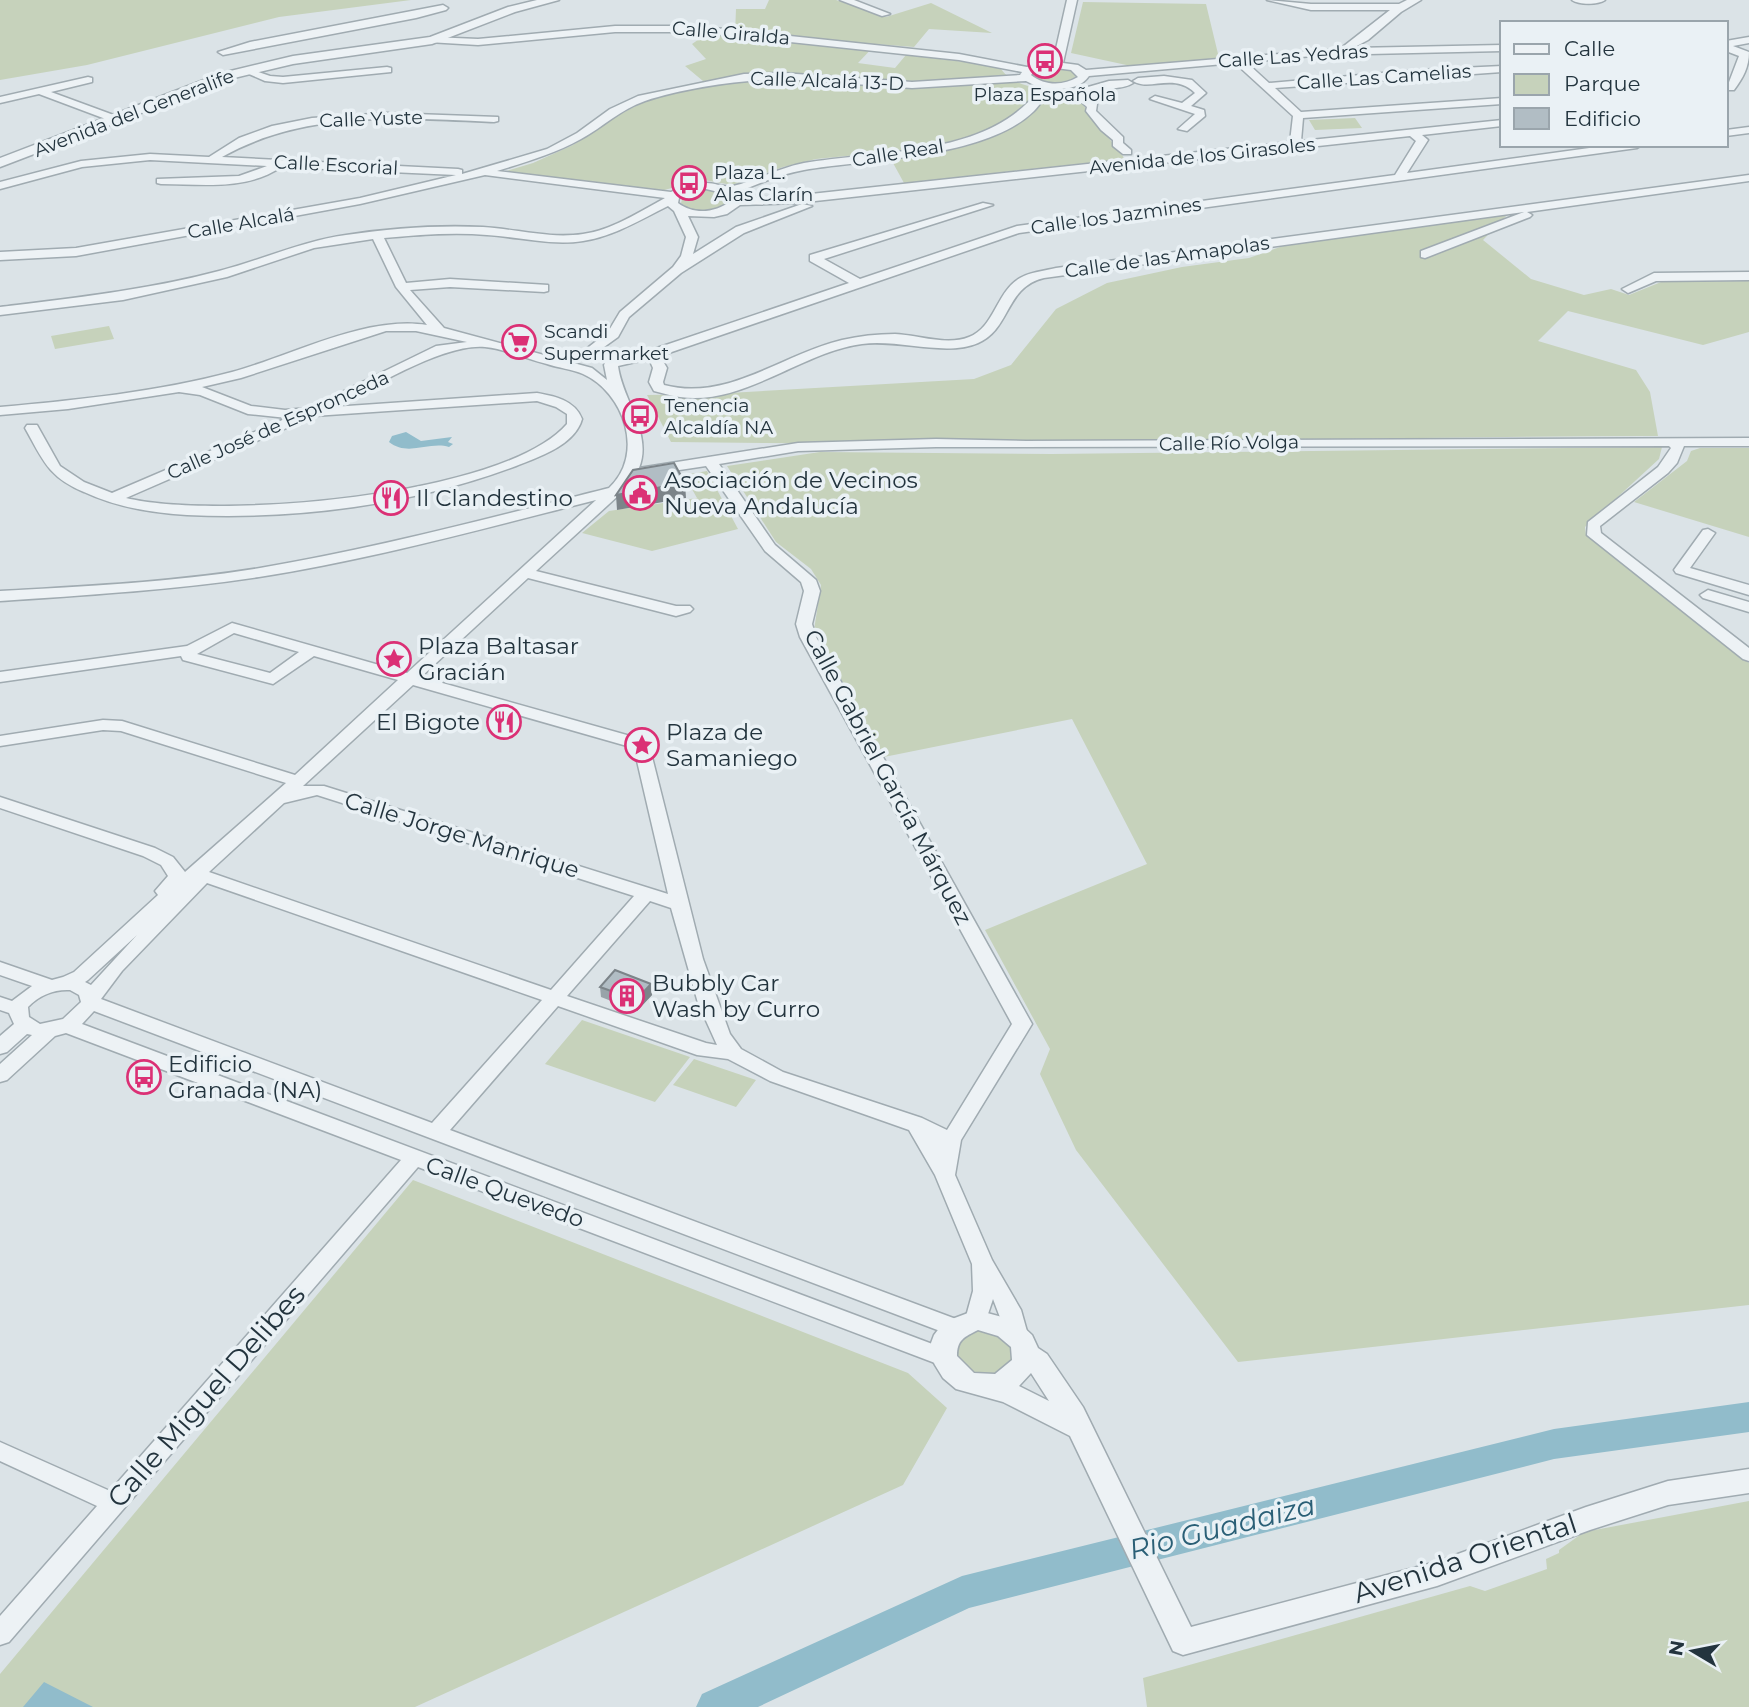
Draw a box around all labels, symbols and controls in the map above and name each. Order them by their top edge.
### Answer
street label: Calle Giralda [671,16,791,50]
legend [1500,21,1728,147]
text: Calle [1564,36,1615,61]
street label: Calle Las Yedras [1217,39,1369,73]
bus stop icon: Plaza Española [1026,42,1064,80]
street label: Calle Las Camelias [1296,59,1472,95]
street label: Avenida del Generalife [31,64,237,162]
street label: Calle Alcalá 13-D [750,67,904,95]
text: Parque [1564,71,1640,96]
place label: Plaza Española [974,83,1116,106]
street label: Calle Yuste [319,106,423,132]
text: Edificio [1564,106,1641,131]
street label: Avenida de los Girasoles [1088,133,1316,179]
street label: Calle Real [851,134,945,172]
street label: Calle Escorial [273,150,399,180]
place label: Plaza L. Alas Clarín [714,161,813,206]
bus stop icon: Plaza L. Alas Clarín [670,164,708,202]
street label: Calle los Jazmines [1029,193,1203,239]
street label: Calle Alcalá [186,202,296,244]
street label: Calle de las Amapolas [1063,231,1271,283]
place label: Scandi Supermarket [544,320,670,365]
supermarket icon: Scandi Supermarket [500,323,538,361]
street label: Calle José de Espronceda [163,366,393,484]
place label: Tenencia Alcaldía NA [664,394,773,439]
bus stop icon: Tenencia Alcaldía NA [621,397,659,435]
street label: Calle Río Volga [1159,430,1299,456]
place label: Asociación de Vecinos Nueva Andalucía [664,466,918,520]
public building icon: Asociación de Vecinos Nueva Andalucía [621,474,659,512]
restaurant icon: Il Clandestino [372,479,410,517]
place label: Il Clandestino [416,484,573,512]
street label: Calle Gabriel García Márquez [798,625,978,929]
place label: Plaza Baltasar Gracián [418,632,579,686]
place icon: Plaza Baltasar Gracián [375,640,413,678]
restaurant icon: El Bigote [485,703,523,741]
place label: El Bigote [376,708,480,736]
place label: Plaza de Samaniego [666,718,798,772]
place icon: Plaza de Samaniego [623,726,661,764]
street label: Calle Jorge Manrique [341,786,583,884]
place label: Bubbly Car Wash by Curro [652,969,820,1023]
building icon: Bubbly Car Wash by Curro [608,977,646,1015]
place label: Edificio Granada (NA) [168,1050,322,1104]
bus stop icon: Edificio Granada (NA) [125,1058,163,1096]
street label: Calle Quevedo [422,1150,588,1234]
street label: Calle Miguel Delibes [100,1278,312,1514]
water label: Rio Guadaiza [1125,1487,1319,1567]
street label: Avenida Oriental [1349,1506,1581,1610]
north arrow [1658,1616,1728,1686]
text: N [1664,1639,1689,1658]

